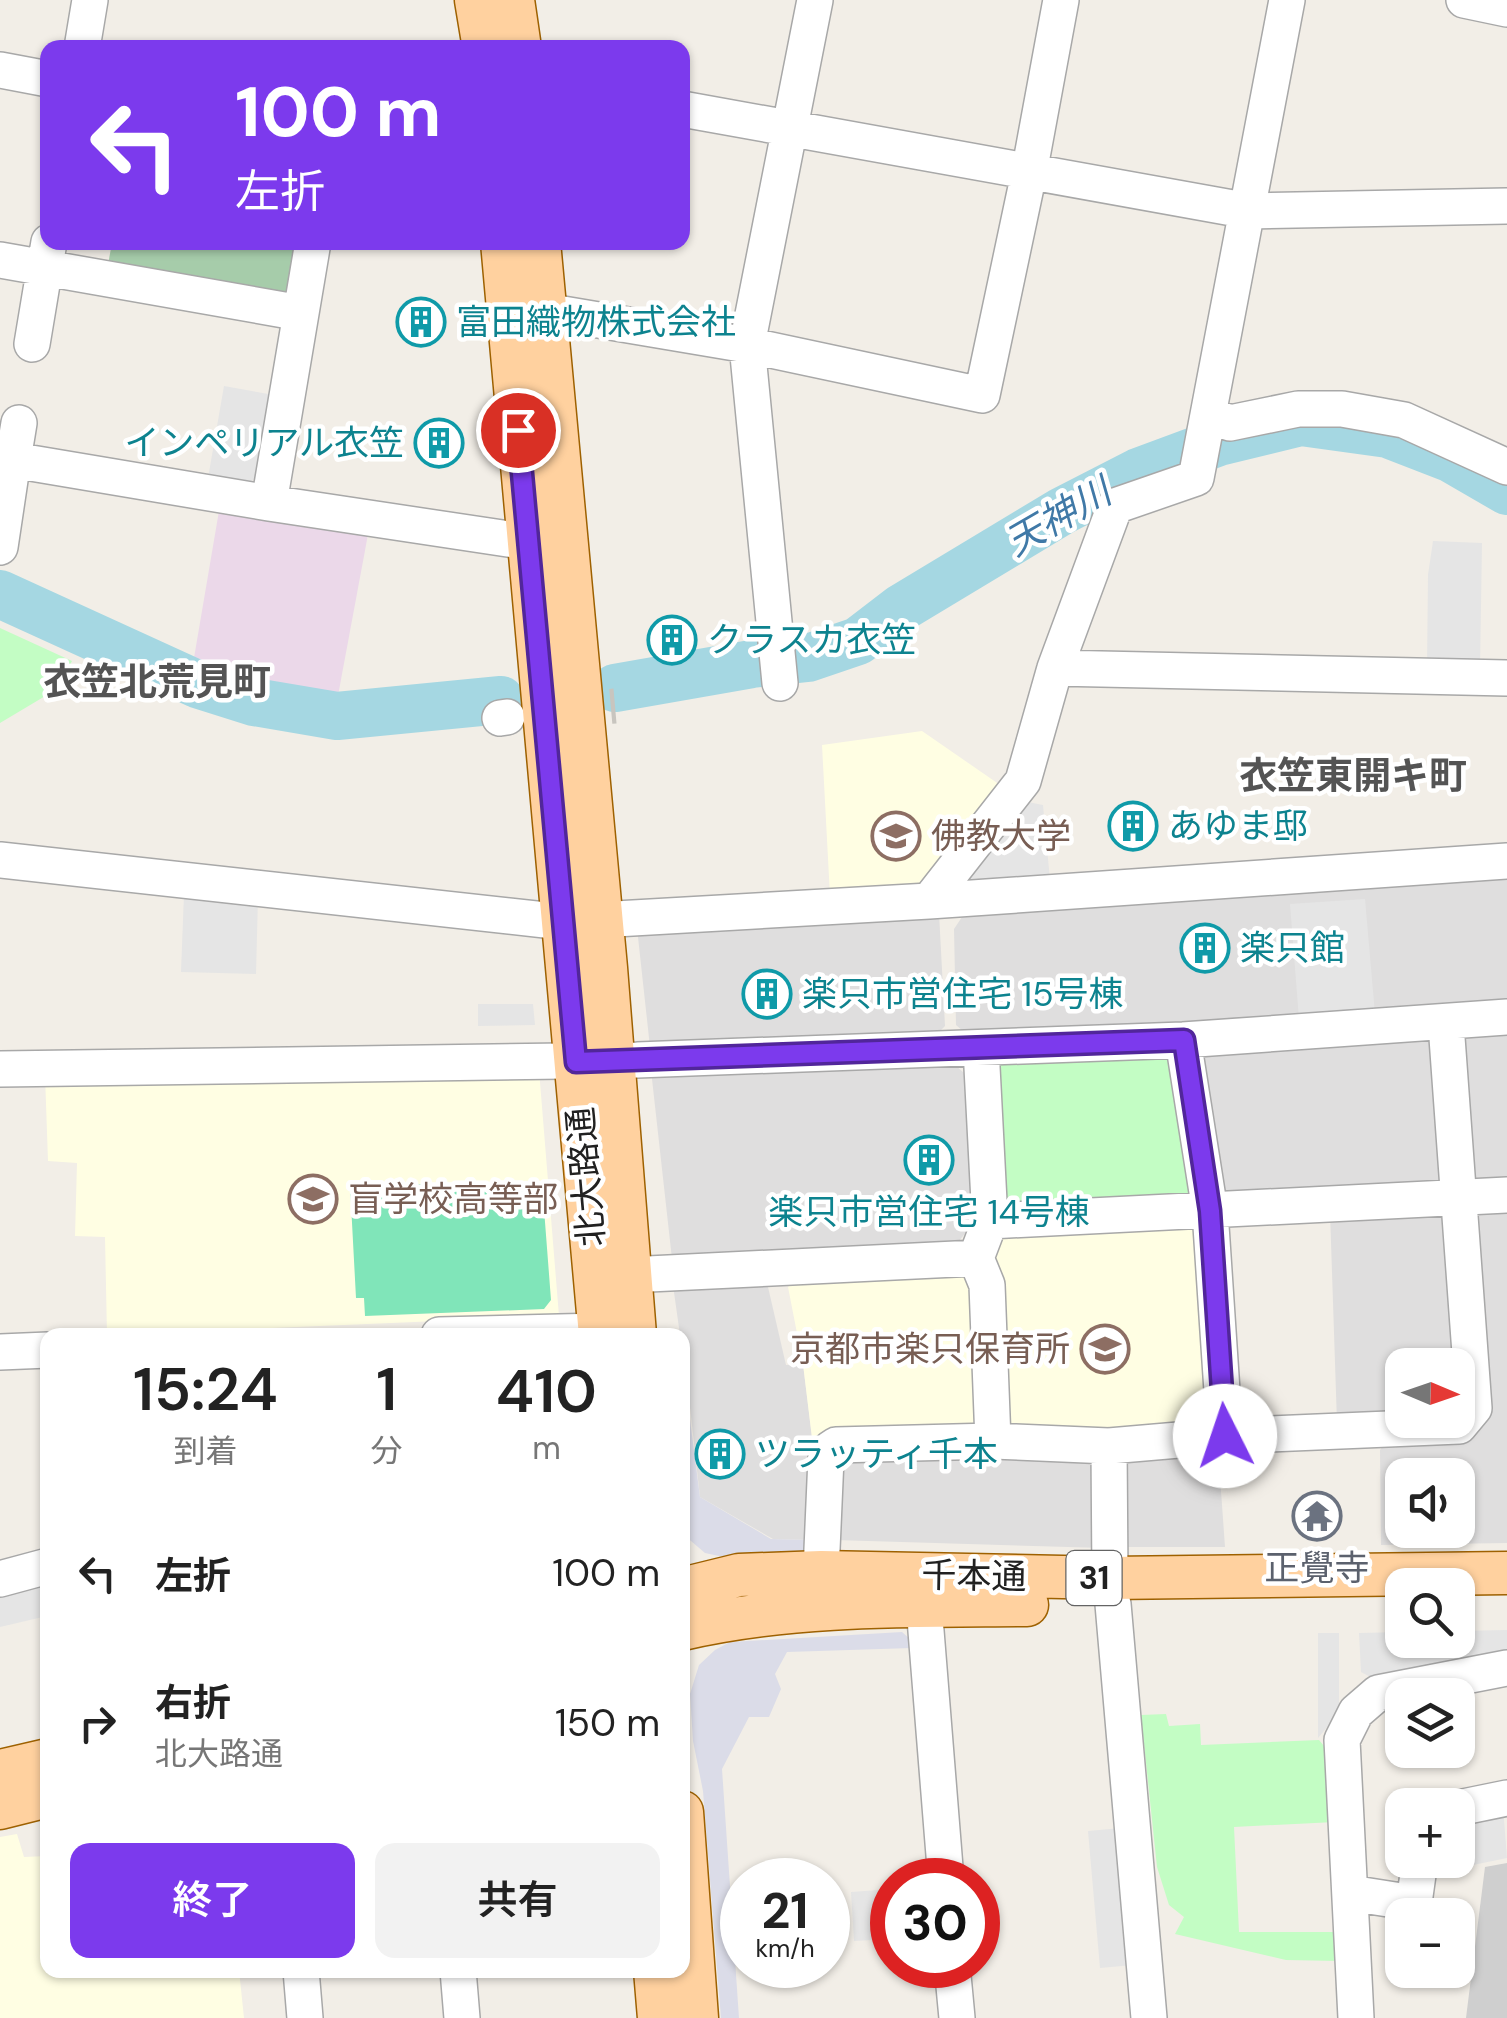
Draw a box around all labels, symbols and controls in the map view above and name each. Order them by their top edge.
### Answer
text: 100 m [235,67,441,158]
icon: left [70,80,200,210]
text: 左折 [235,162,325,221]
building icon: 富田織物株式会社 [395,296,447,348]
place label: 富田織物株式会社 [456,299,736,345]
pin [476,388,561,473]
icon: arrive [491,403,546,458]
building icon: インペリアル衣笠 [413,417,465,469]
place label: インペリアル衣笠 [124,420,404,466]
water label: 天神川 [996,465,1123,567]
building icon: クラスカ衣笠 [646,614,698,666]
place label: クラスカ衣笠 [707,617,916,663]
district label: 衣笠北荒見町 [43,657,271,707]
district label: 衣笠東開キ町 [1239,751,1467,801]
building icon: あゆま邸 [1107,800,1159,852]
place label: あゆま邸 [1168,803,1308,849]
school or university icon: 佛教大学 [870,810,922,862]
place label: 佛教大学 [931,813,1071,859]
building icon: 楽只館 [1179,922,1231,974]
place label: 楽只館 [1240,925,1345,971]
building icon: 楽只市営住宅 15号棟 [741,968,793,1020]
place label: 楽只市営住宅 15号棟 [802,971,1124,1017]
street label: 北大路通 [557,1105,615,1249]
building icon: 楽只市営住宅 14号棟 [903,1134,955,1186]
school or university icon: 盲学校高等部 [287,1173,339,1225]
place label: 盲学校高等部 [348,1176,558,1222]
place label: 楽只市営住宅 14号棟 [768,1189,1090,1235]
school or university icon: 京都市楽只保育所 [1079,1323,1131,1375]
place label: 京都市楽只保育所 [790,1326,1070,1372]
north arrow [1385,1348,1475,1438]
map controls [1385,1348,1475,1988]
text: 15:24 [133,1350,278,1429]
text: 1 [376,1350,397,1429]
text: 410 [496,1352,597,1431]
position arrow [1173,1384,1277,1488]
text: m [532,1427,561,1469]
building icon: ツラッティ千本 [694,1428,746,1480]
text: 到着 [173,1430,237,1472]
text: 分 [371,1430,403,1472]
place label: ツラッティ千本 [755,1431,998,1477]
button: sound [1385,1458,1475,1548]
temple icon: 正覺寺 [1291,1490,1343,1542]
place label: 正覺寺 [1264,1545,1370,1591]
icon: left [70,1546,125,1601]
text: 100 m [552,1548,660,1598]
text: 左折 [155,1551,231,1601]
road number: 31 [1066,1551,1122,1605]
street label: 千本通 [921,1552,1027,1600]
button: search [1385,1568,1475,1658]
text: 右折 [155,1678,231,1728]
button: layers [1385,1678,1475,1768]
icon: right [70,1696,125,1751]
text: 150 m [555,1698,660,1748]
text: 北大路通 [155,1733,283,1775]
button: + [1385,1788,1475,1878]
button: 終了 [70,1843,355,1958]
button: 共有 [375,1843,660,1958]
speed limit sign: 30 [870,1858,1000,1988]
text: 21 [761,1878,809,1944]
button: − [1385,1898,1475,1988]
text: km/h [755,1932,815,1965]

